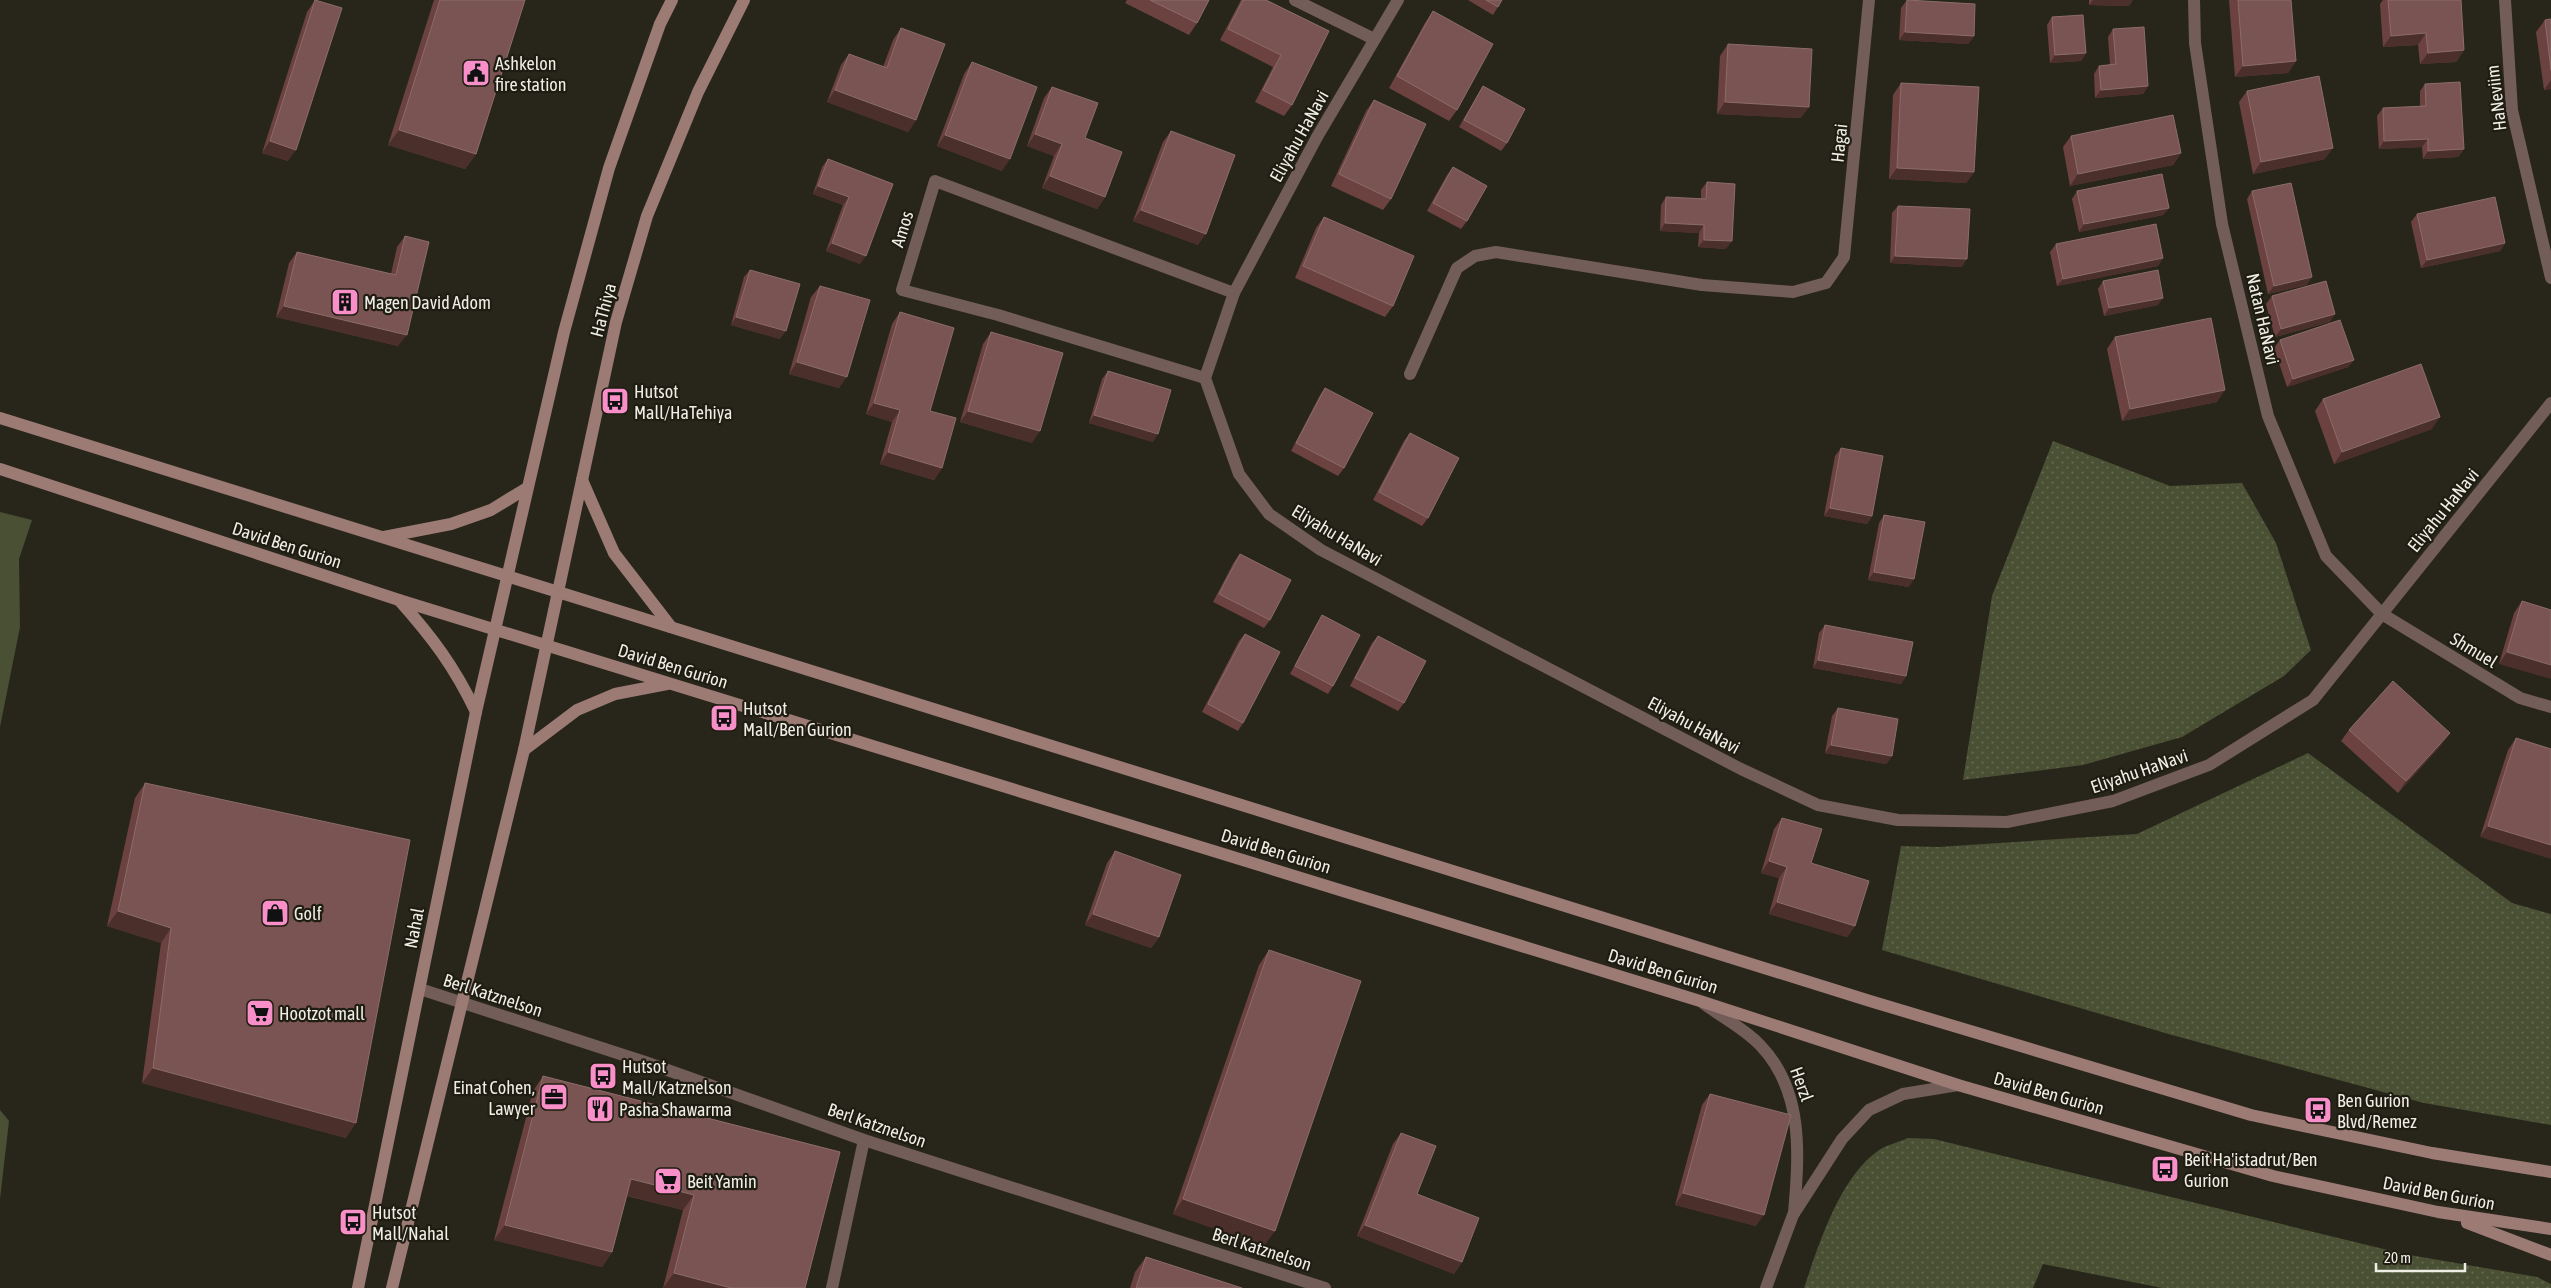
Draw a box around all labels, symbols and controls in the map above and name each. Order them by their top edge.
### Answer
place label: Ashkelon fire station [495,53,566,95]
public building icon: Ashkelon fire station [461,58,491,88]
street label: HaNeviim [2482,64,2510,132]
street label: Eliyahu HaNavi [1265,87,1333,185]
street label: Hagai [1827,123,1851,163]
street label: Amos [887,208,917,250]
street label: Natan HaNavi [2242,271,2284,367]
street label: HaThiya [586,281,620,339]
building icon: Magen David Adom [330,287,360,317]
place label: Magen David Adom [364,292,491,313]
place label: Hutsot Mall/HaTehiya [634,381,732,423]
bus stop icon: Hutsot Mall/HaTehiya [600,386,630,416]
street label: Eliyahu HaNavi [2403,464,2483,556]
street label: Eliyahu HaNavi [1288,500,1386,570]
street label: David Ben Gurion [230,517,344,573]
street label: Shmuel [2447,628,2501,672]
street label: David Ben Gurion [616,639,730,693]
street label: Eliyahu HaNavi [1644,692,1744,758]
place label: Hutsot Mall/Ben Gurion [743,698,852,740]
bus stop icon: Hutsot Mall/Ben Gurion [709,703,739,733]
street label: Eliyahu HaNavi [2088,745,2190,797]
street label: David Ben Gurion [1219,824,1333,878]
shop icon: Golf [260,898,290,928]
place label: Golf [294,903,322,924]
street label: Nahal [400,906,428,950]
street label: David Ben Gurion [1606,944,1720,998]
street label: Berl Katznelson [441,969,545,1021]
supermarket icon: Hootzot mall [245,998,275,1028]
place label: Hootzot mall [279,1003,365,1024]
place label: Hutsot Mall/Katznelson [622,1056,732,1098]
bus stop icon: Hutsot Mall/Katznelson [588,1061,618,1091]
street label: Herzl [1786,1064,1818,1104]
street label: David Ben Gurion [1991,1067,2107,1119]
place label: Einat Cohen, Lawyer [453,1077,536,1119]
office icon: Einat Cohen, Lawyer [539,1082,569,1112]
place label: Ben Gurion Blvd/Remez [2337,1090,2417,1132]
restaurant icon: Pasha Shawarma [585,1094,615,1124]
bus stop icon: Ben Gurion Blvd/Remez [2303,1095,2333,1125]
street label: Berl Katznelson [825,1098,929,1152]
place label: Pasha Shawarma [619,1099,732,1120]
place label: Beit Ha'istadrut/Ben Gurion [2184,1149,2318,1191]
bus stop icon: Beit Ha'istadrut/Ben Gurion [2150,1154,2180,1184]
supermarket icon: Beit Yamin [653,1166,683,1196]
place label: Beit Yamin [687,1171,757,1192]
street label: David Ben Gurion [2381,1172,2497,1214]
place label: Hutsot Mall/Nahal [372,1202,449,1244]
bus stop icon: Hutsot Mall/Nahal [338,1207,368,1237]
street label: Berl Katznelson [1210,1223,1314,1275]
scale bar [2376,1240,2465,1272]
text: 20 m [2384,1249,2411,1266]

